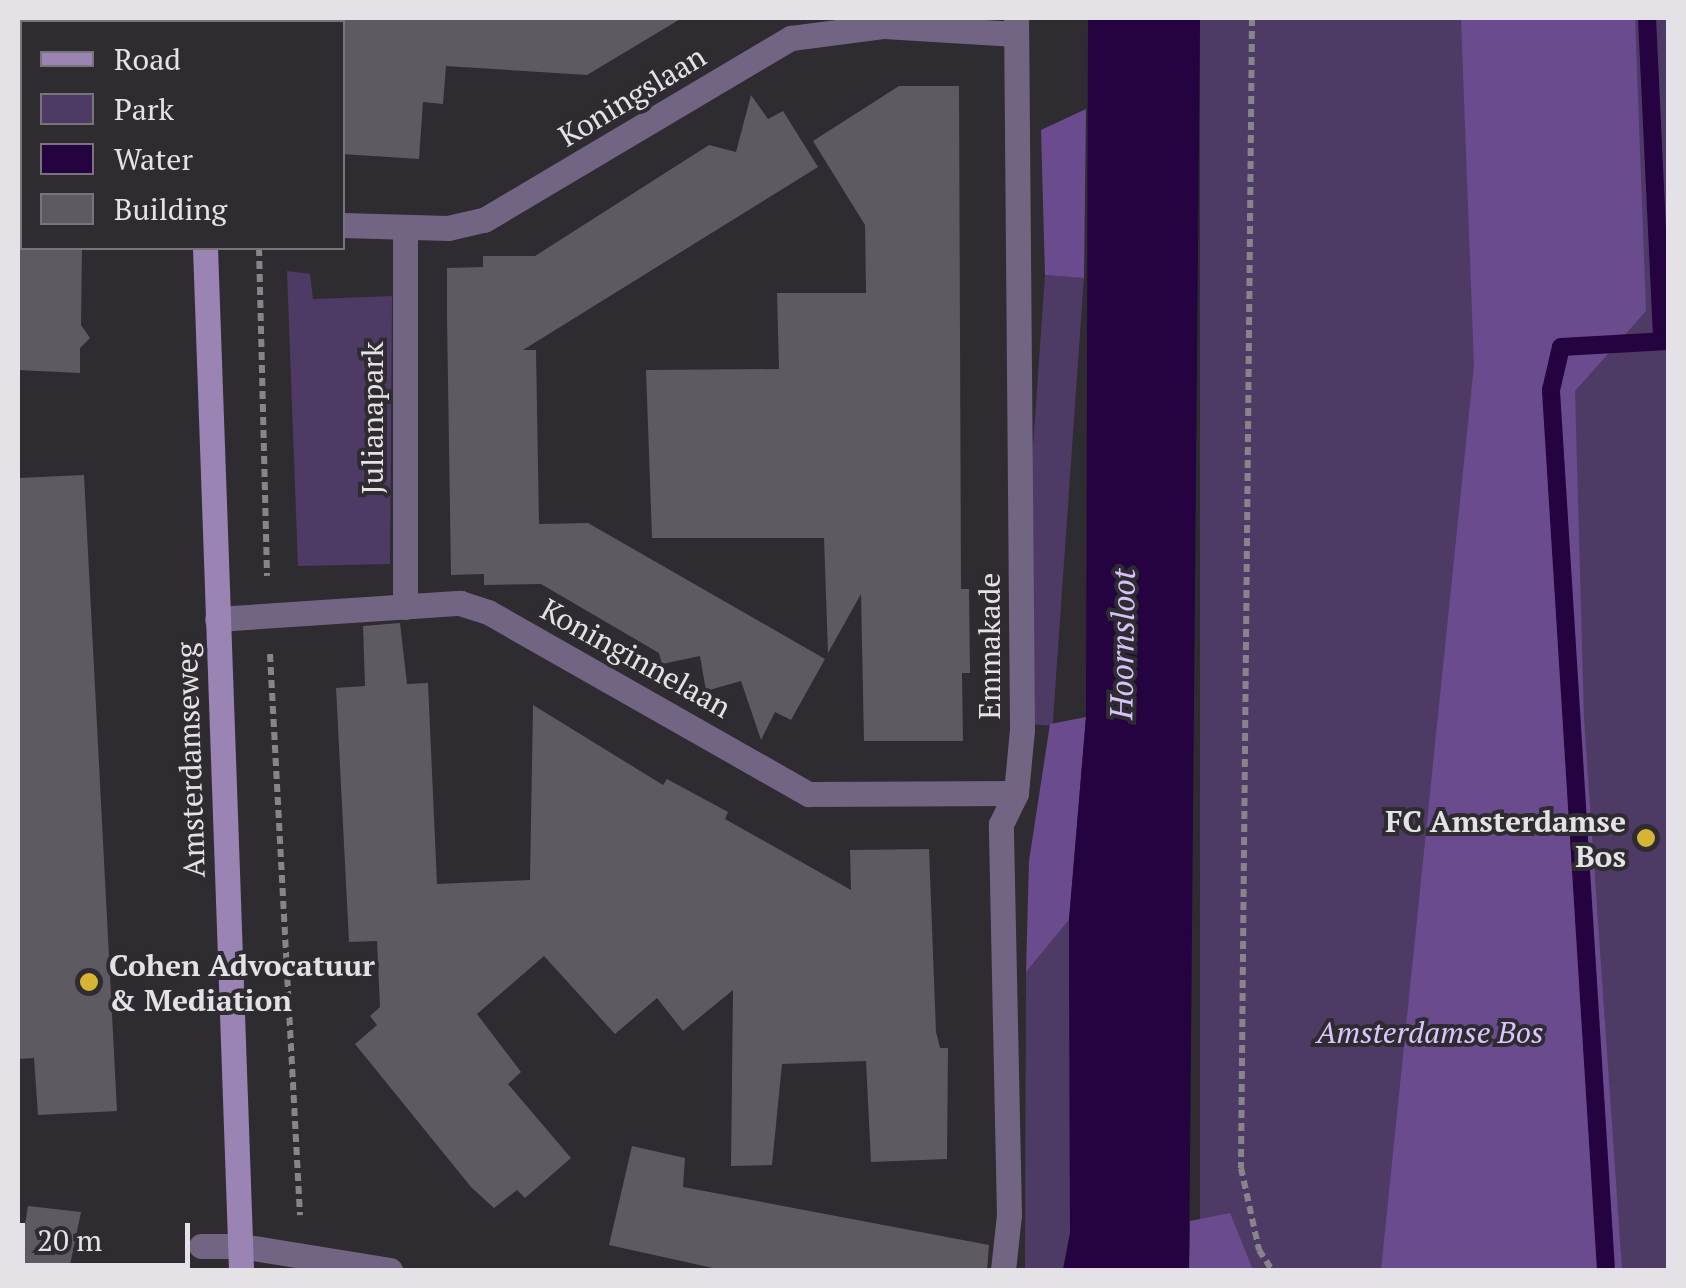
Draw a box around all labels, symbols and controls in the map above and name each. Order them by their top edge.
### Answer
legend [20,20,345,250]
street label: Koningslaan [552,38,712,154]
text: Road [114,39,181,79]
text: Park [114,89,174,129]
text: Water [114,139,193,179]
text: Building [114,189,227,229]
street label: Julianapark [354,342,390,494]
water label: Hoornsloot [1101,568,1143,720]
street label: Emmakade [971,573,1007,719]
street label: Koninginnelaan [535,591,737,725]
street label: Amsterdamseweg [168,642,212,878]
place label: FC Amsterdamse Bos [1385,803,1626,874]
marker: FC Amsterdamse Bos [1635,827,1657,849]
place label: Cohen Advocatuur & Mediation [109,947,375,1018]
marker: Cohen Advocatuur & Mediation [78,971,100,993]
park label: Amsterdamse Bos [1316,1014,1544,1050]
scale bar [25,1203,195,1265]
text: 20 m [37,1220,102,1260]

